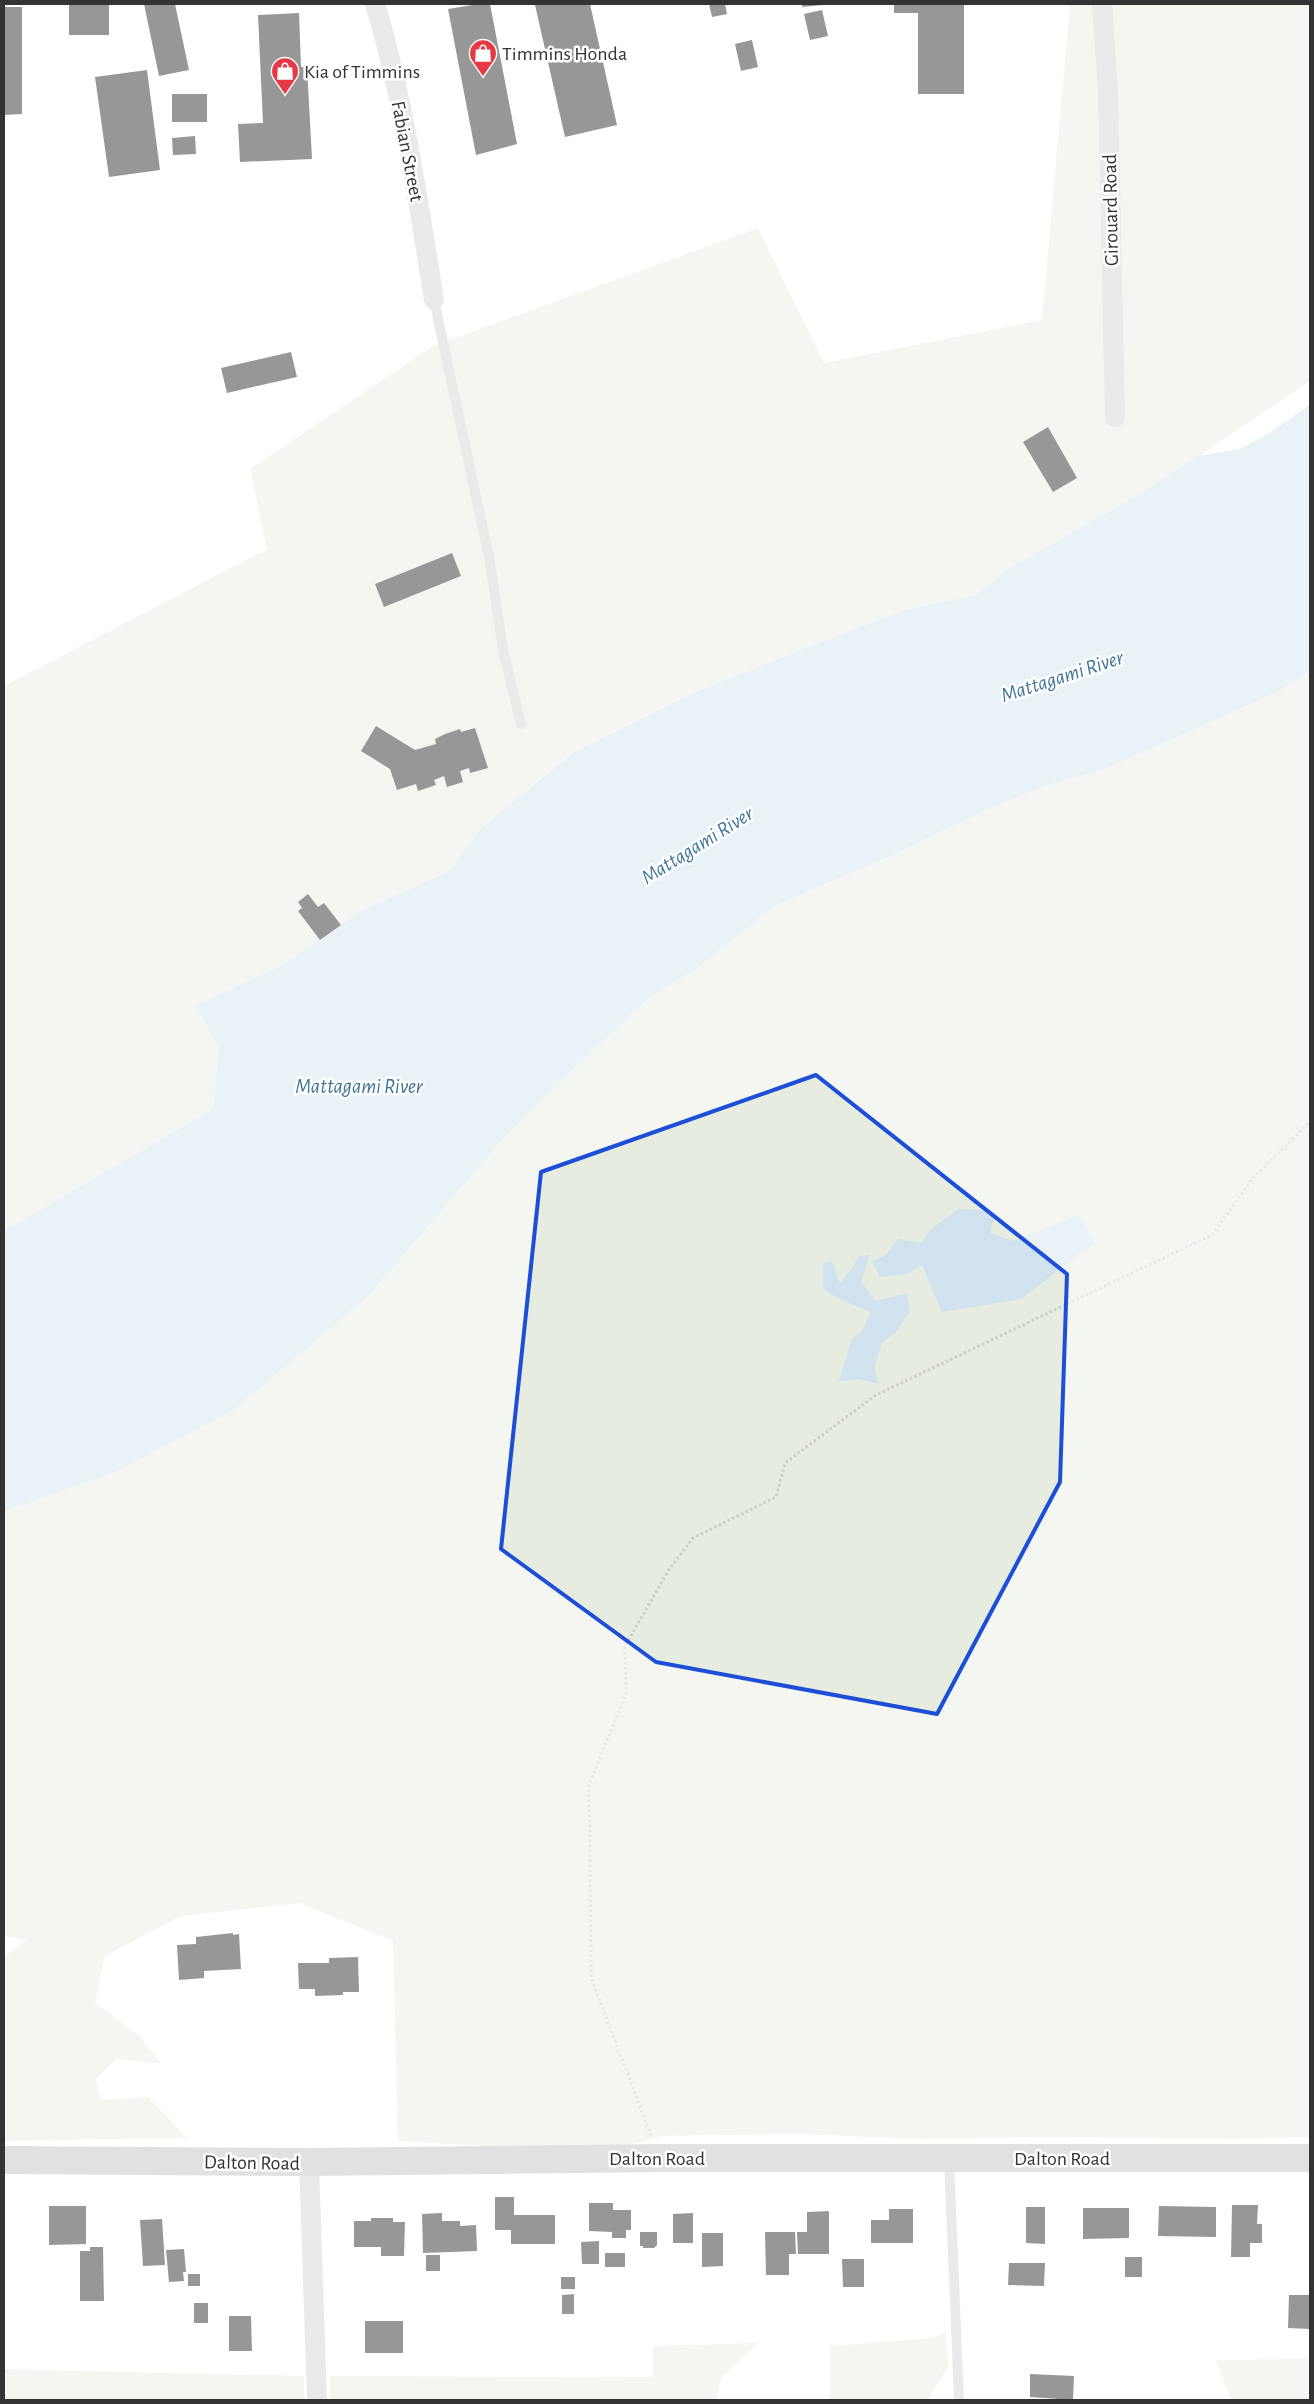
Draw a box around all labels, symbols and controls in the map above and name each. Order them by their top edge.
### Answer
shop icon: Timmins Honda [468,38,498,77]
place label: Timmins Honda [502,44,627,64]
shop icon: Kia of Timmins [270,56,300,95]
place label: Kia of Timmins [304,62,420,82]
street label: Fabian Street [387,99,427,204]
street label: Girouard Road [1100,154,1122,266]
water label: Mattagami River [998,646,1127,706]
water label: Mattagami River [638,802,758,888]
water label: Mattagami River [295,1076,424,1097]
street label: Dalton Road [609,2149,705,2169]
street label: Dalton Road [1014,2149,1110,2169]
street label: Dalton Road [204,2152,300,2174]

